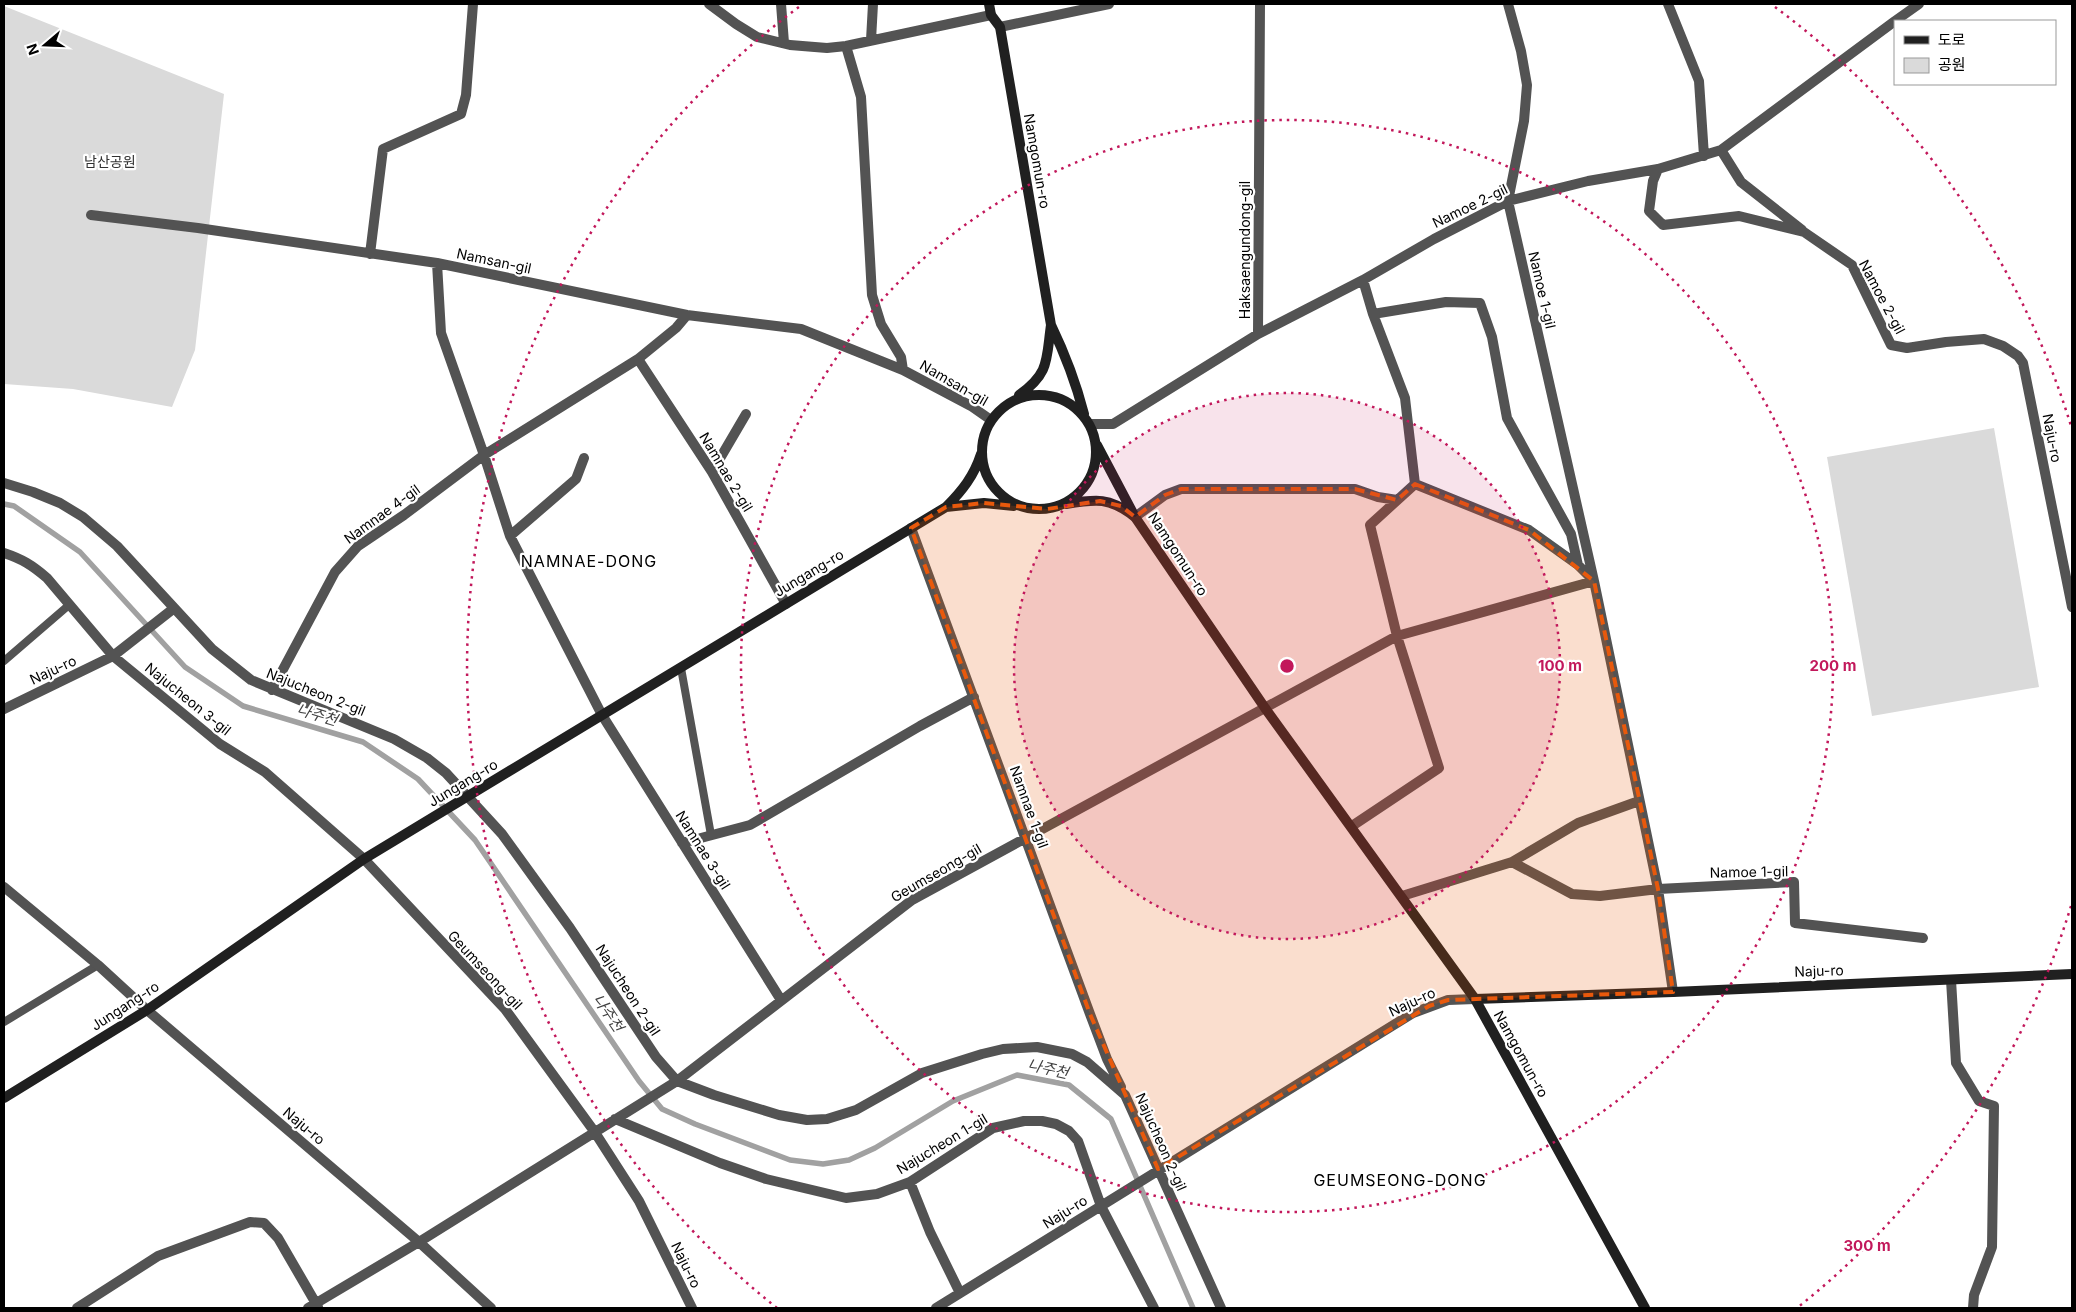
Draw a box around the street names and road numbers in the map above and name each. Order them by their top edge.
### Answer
street label: Namgomun-ro [1021,112,1054,210]
street label: Namoe 2-gil [1429,180,1510,231]
street label: Haksaengundong-gil [1236,181,1253,319]
street label: Namsan-gil [455,244,533,277]
street label: Namoe 1-gil [1525,250,1560,330]
street label: Namoe 2-gil [1856,257,1909,337]
street label: Namsan-gil [917,356,991,409]
street label: Naju-ro [2039,412,2066,464]
street label: Namnae 2-gil [696,429,757,514]
street label: Namnae 4-gil [340,480,423,547]
street label: Namgomun-ro [1145,509,1212,599]
street label: Jungang-ro [771,545,846,600]
street label: Naju-ro [27,651,79,688]
street label: Najucheon 3-gil [142,659,235,738]
street label: Najucheon 2-gil [264,664,368,719]
street label: Jungang-ro [425,755,500,810]
street label: Namnae 1-gil [1007,763,1052,850]
street label: Namnae 3-gil [673,807,734,892]
street label: Geumseong-gil [887,840,984,905]
street label: Namoe 1-gil [1710,862,1788,881]
street label: Geumseong-gil [444,927,526,1013]
street label: Najucheon 2-gil [593,941,664,1039]
street label: Naju-ro [1794,961,1844,980]
street label: Jungang-ro [88,977,162,1034]
street label: Naju-ro [1386,983,1438,1020]
street label: Namgomun-ro [1491,1008,1552,1100]
street label: Najucheon 2-gil [1132,1090,1191,1193]
street label: Naju-ro [280,1103,329,1148]
street label: Najucheon 1-gil [893,1110,990,1177]
street label: Naju-ro [1039,1191,1090,1232]
street label: Naju-ro [668,1239,705,1291]

